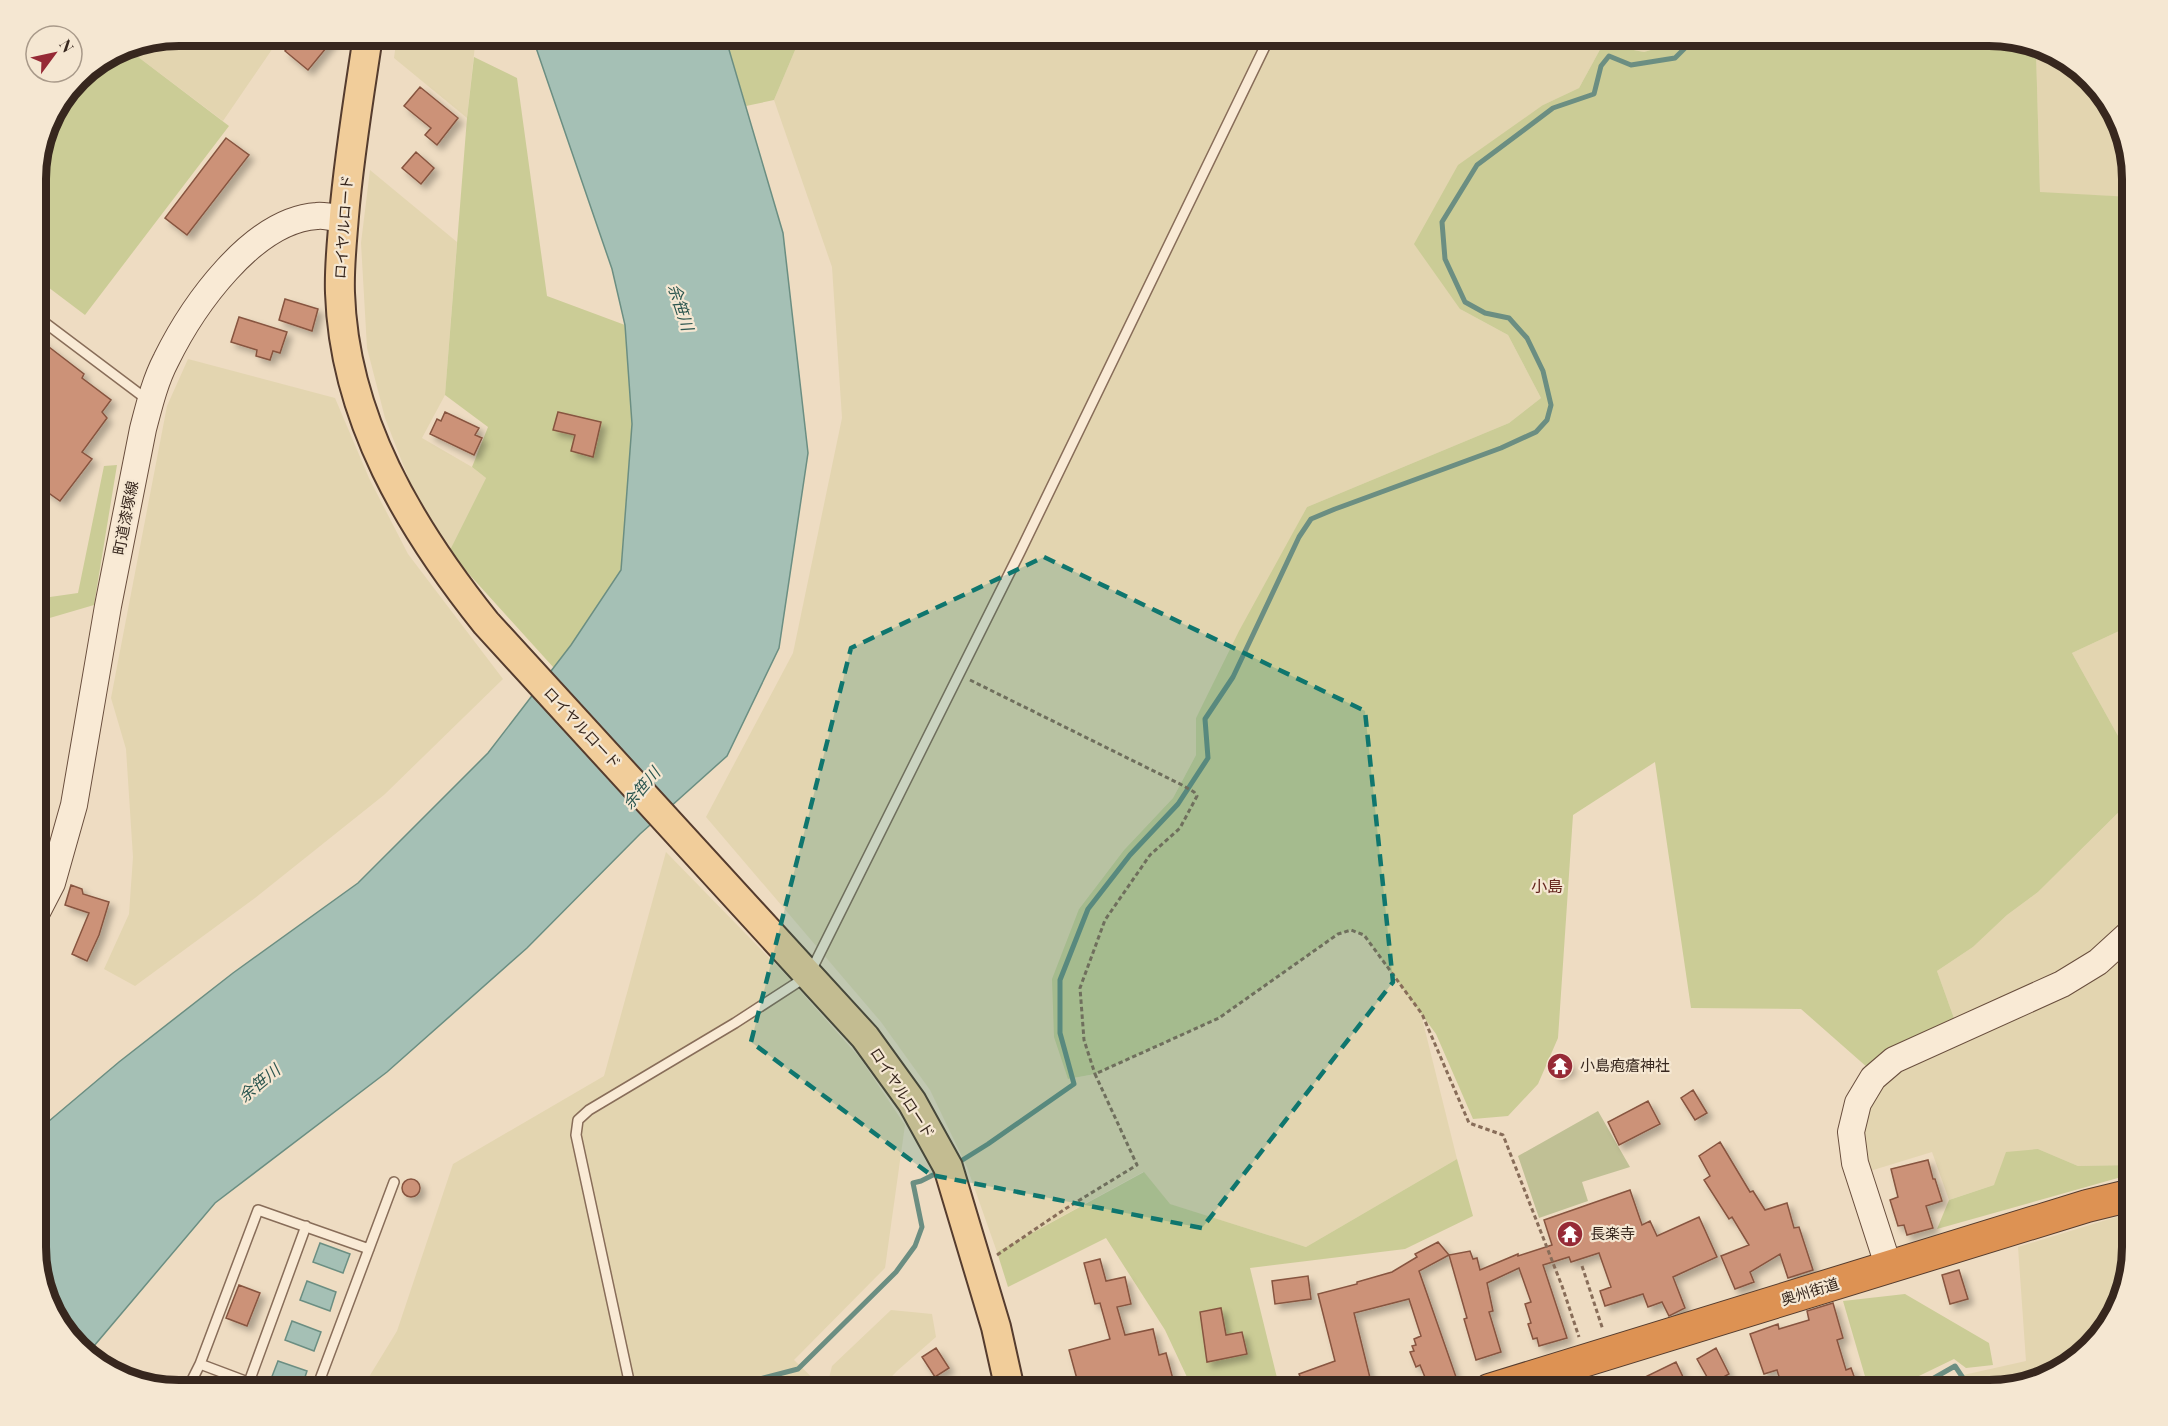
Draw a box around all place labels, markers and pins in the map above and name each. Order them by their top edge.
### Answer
temple icon: 小島疱瘡神社 [1545,1051,1575,1081]
place label: 小島疱瘡神社 [1580,1055,1670,1075]
temple icon: 長楽寺 [1555,1219,1585,1249]
place label: 長楽寺 [1590,1223,1635,1243]

